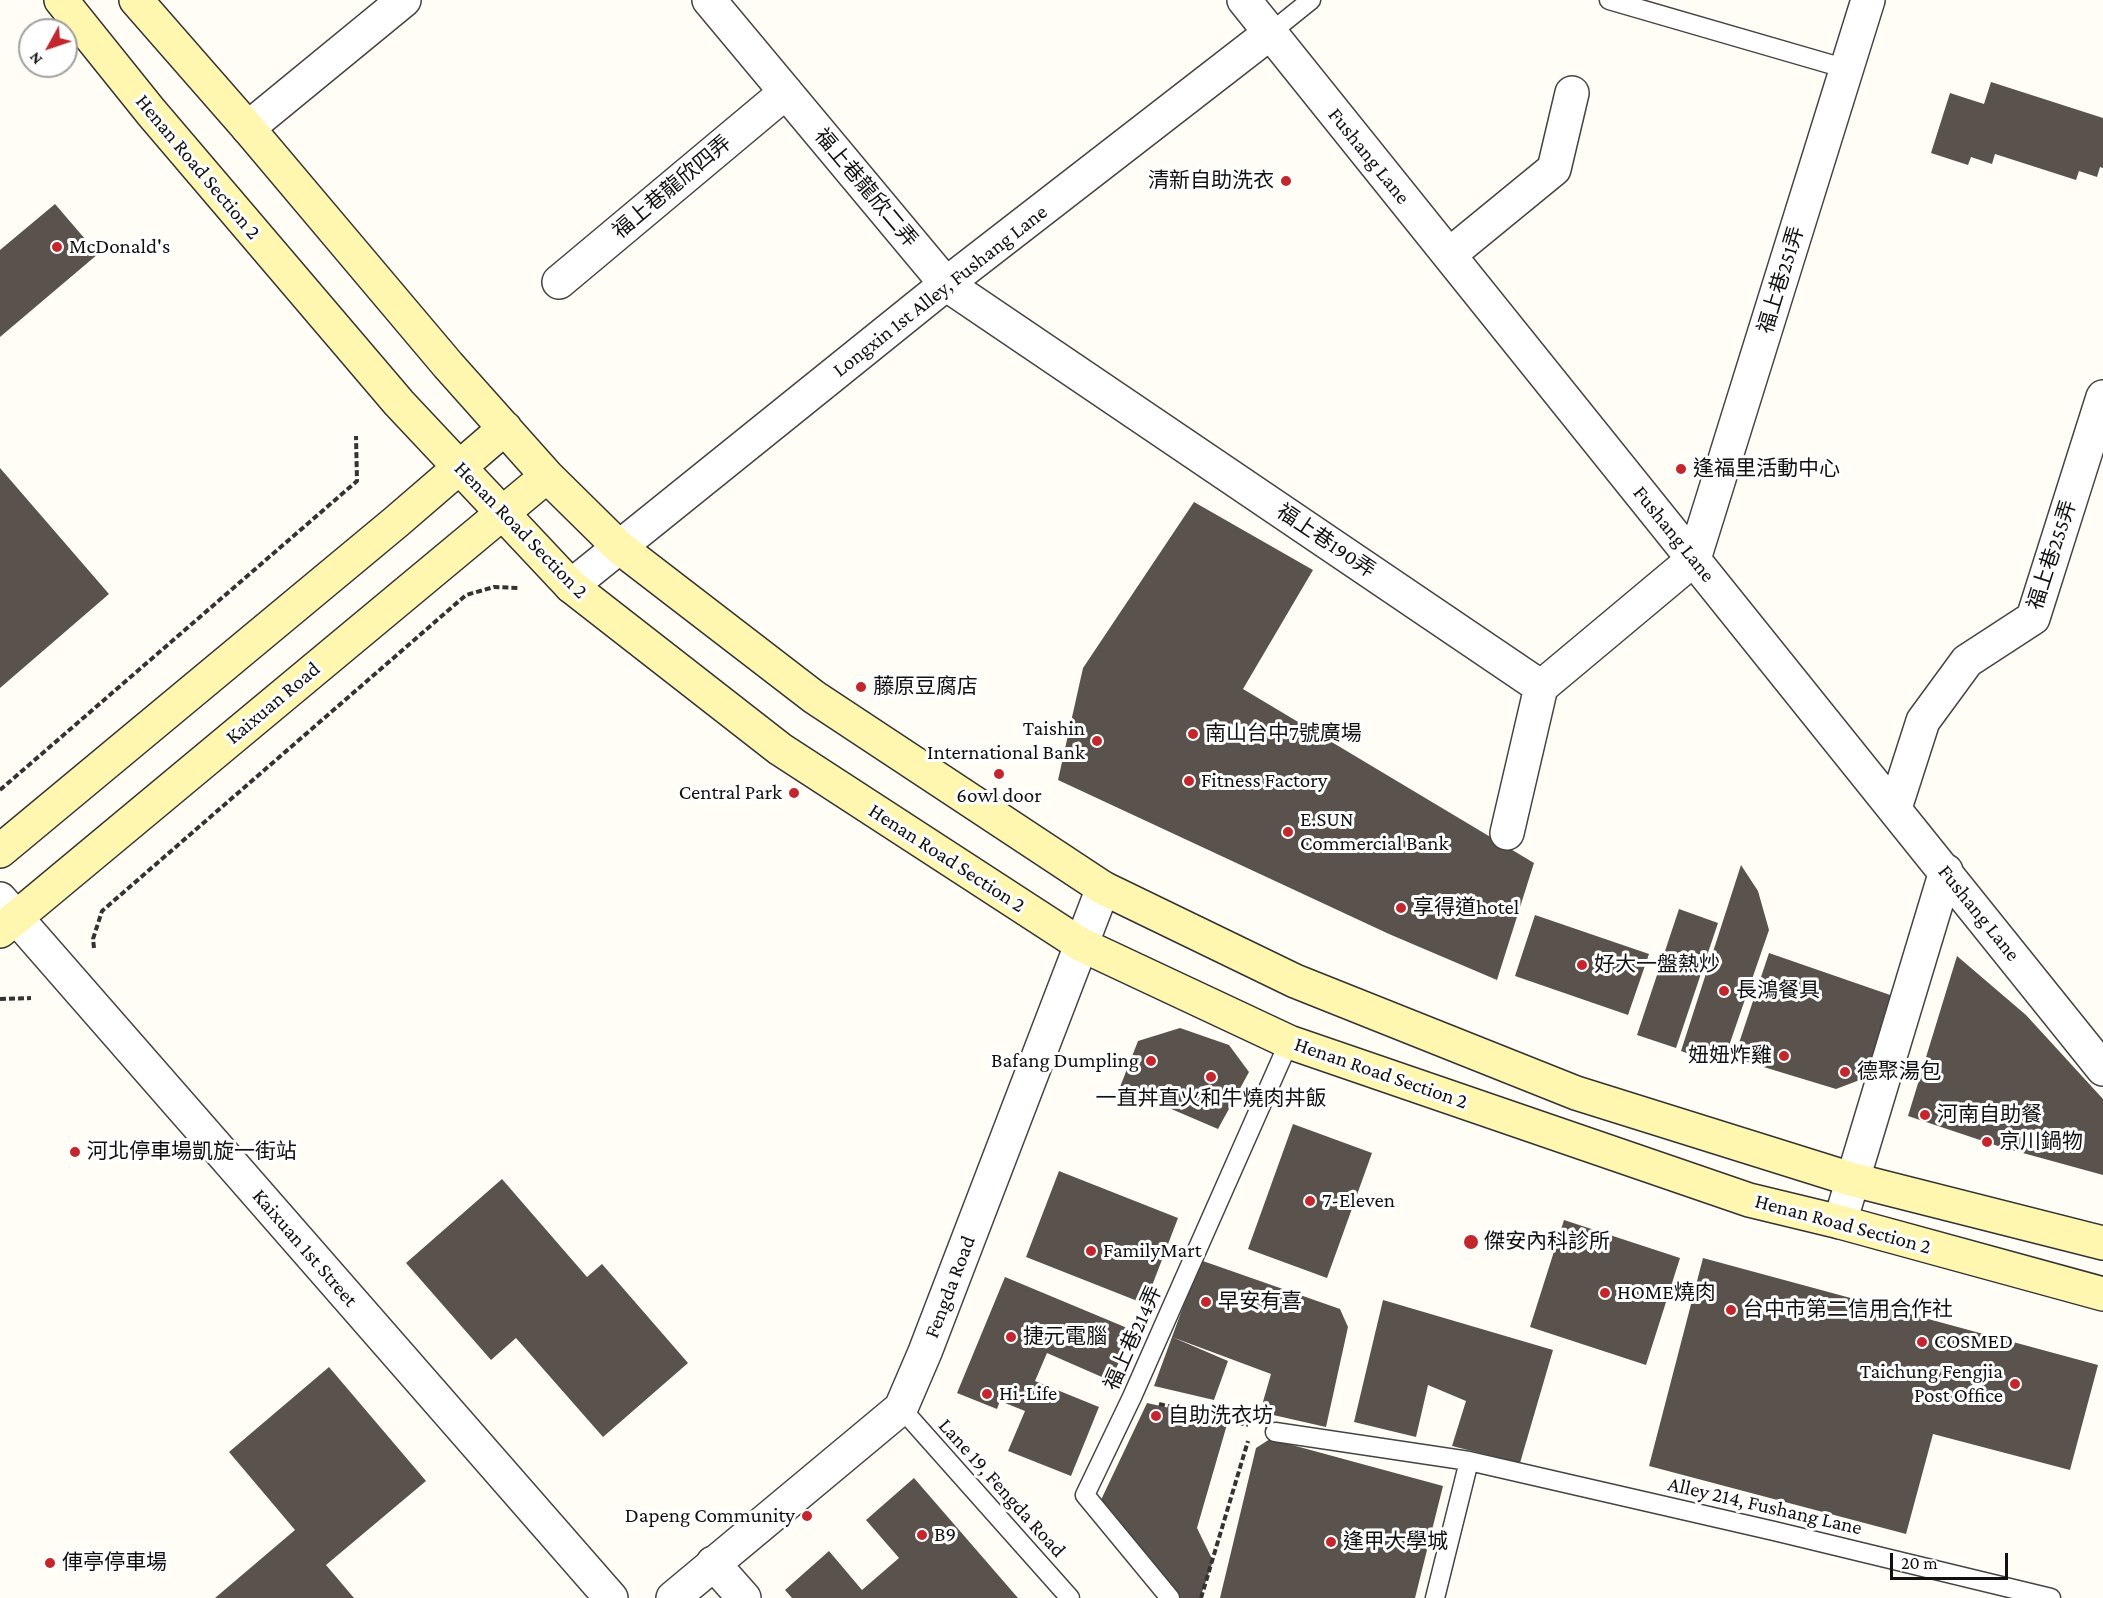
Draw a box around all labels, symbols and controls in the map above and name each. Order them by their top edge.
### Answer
north arrow [18,18,78,78]
text: N [25,49,45,68]
street label: Henan Road Section 2 [130,89,266,245]
street label: Fushang Lane [1323,103,1415,209]
street label: 福上巷龍欣二弄 [809,124,923,252]
street label: 福上巷龍欣四弄 [608,130,736,244]
place label: 清新自助洗衣 [1148,168,1274,194]
marker: 清新自助洗衣 [1279,174,1293,188]
street label: Longxin 1st Alley, Fushang Lane [828,199,1052,383]
street label: 福上巷251弄 [1753,223,1809,337]
place label: McDonald's [69,234,170,260]
marker: McDonald's [50,240,64,254]
street label: Henan Road Section 2 [449,456,593,604]
place label: 逢福里活動中心 [1693,456,1840,482]
marker: 逢福里活動中心 [1674,462,1688,476]
street label: Fushang Lane [1628,481,1720,587]
street label: 福上巷255弄 [2022,497,2082,613]
street label: 福上巷190弄 [1272,499,1380,583]
street label: Kaixuan Road [221,656,325,750]
place label: 藤原豆腐店 [873,674,978,700]
marker: 藤原豆腐店 [854,680,868,694]
place label: Taishin International Bank [927,716,1085,766]
place label: 南山台中7號廣場 [1205,721,1362,747]
marker: 南山台中7號廣場 [1186,727,1200,741]
marker: Taishin International Bank [1090,734,1104,748]
marker: 6owl door [992,767,1006,781]
place label: Fitness Factory [1201,768,1327,794]
marker: Fitness Factory [1182,774,1196,788]
place label: Central Park [679,780,782,806]
place label: 6owl door [956,783,1042,809]
marker: Central Park [787,786,801,800]
street label: Henan Road Section 2 [864,798,1030,918]
place label: E.SUN Commercial Bank [1300,807,1449,857]
marker: E.SUN Commercial Bank [1281,825,1295,839]
street label: Fushang Lane [1933,860,2025,966]
place label: 享得道hotel [1413,895,1519,921]
marker: 享得道hotel [1394,901,1408,915]
place label: 好大一盤熱炒 [1594,952,1720,978]
marker: 好大一盤熱炒 [1575,958,1589,972]
place label: 長鴻餐具 [1736,978,1820,1004]
marker: 長鴻餐具 [1717,984,1731,998]
street label: Henan Road Section 2 [1291,1032,1471,1114]
place label: 妞妞炸雞 [1688,1043,1772,1069]
place label: Bafang Dumpling [991,1048,1139,1074]
marker: 妞妞炸雞 [1777,1049,1791,1063]
marker: Bafang Dumpling [1144,1054,1158,1068]
place label: 德聚湯包 [1857,1059,1941,1085]
marker: 德聚湯包 [1838,1065,1852,1079]
marker: 一直丼直火和牛燒肉丼飯 [1204,1070,1218,1084]
place label: 一直丼直火和牛燒肉丼飯 [1096,1086,1326,1112]
place label: 河南自助餐 [1937,1102,2042,1128]
marker: 河南自助餐 [1918,1108,1932,1122]
place label: 京川鍋物 [1999,1129,2083,1155]
marker: 京川鍋物 [1980,1135,1994,1149]
place label: 河北停車場凱旋一街站 [87,1139,297,1165]
marker: 河北停車場凱旋一街站 [68,1145,82,1159]
street label: Kaixuan 1st Street [247,1184,363,1312]
place label: 7-Eleven [1322,1188,1395,1214]
street label: Henan Road Section 2 [1752,1188,1934,1260]
marker: 7-Eleven [1303,1194,1317,1208]
place label: 傑安內科診所 [1484,1229,1610,1255]
street label: Fengda Road [919,1232,981,1342]
marker: 傑安內科診所 [1462,1233,1480,1251]
place label: FamilyMart [1103,1238,1202,1264]
marker: FamilyMart [1084,1244,1098,1258]
place label: HOME燒肉 [1617,1280,1716,1306]
street label: 福上巷214弄 [1099,1282,1167,1394]
marker: HOME燒肉 [1598,1286,1612,1300]
place label: 早安有喜 [1218,1289,1302,1315]
marker: 早安有喜 [1199,1295,1213,1309]
place label: 台中市第二信用合作社 [1743,1297,1953,1323]
marker: 台中市第二信用合作社 [1724,1303,1738,1317]
place label: 捷元電腦 [1023,1324,1107,1350]
place label: COSMED [1934,1329,2013,1355]
marker: 捷元電腦 [1004,1330,1018,1344]
marker: COSMED [1915,1335,1929,1349]
place label: Taichung Fengjia Post Office [1860,1359,2003,1409]
marker: Taichung Fengjia Post Office [2008,1377,2022,1391]
place label: Hi-Life [999,1381,1057,1407]
marker: Hi-Life [980,1387,994,1401]
place label: 自助洗衣坊 [1168,1403,1273,1429]
marker: 自助洗衣坊 [1149,1409,1163,1423]
street label: Lane 19, Fengda Road [933,1413,1071,1563]
street label: Alley 214, Fushang Lane [1665,1471,1865,1541]
place label: Dapeng Community [625,1503,795,1529]
marker: Dapeng Community [800,1509,814,1523]
place label: B9 [934,1522,956,1548]
marker: B9 [915,1528,929,1542]
place label: 逢甲大學城 [1343,1529,1448,1555]
marker: 逢甲大學城 [1324,1535,1338,1549]
scale bar [1893,1541,2012,1579]
place label: 俥亭停車場 [62,1550,167,1576]
text: 20 m [1901,1553,1938,1573]
marker: 俥亭停車場 [43,1556,57,1570]

